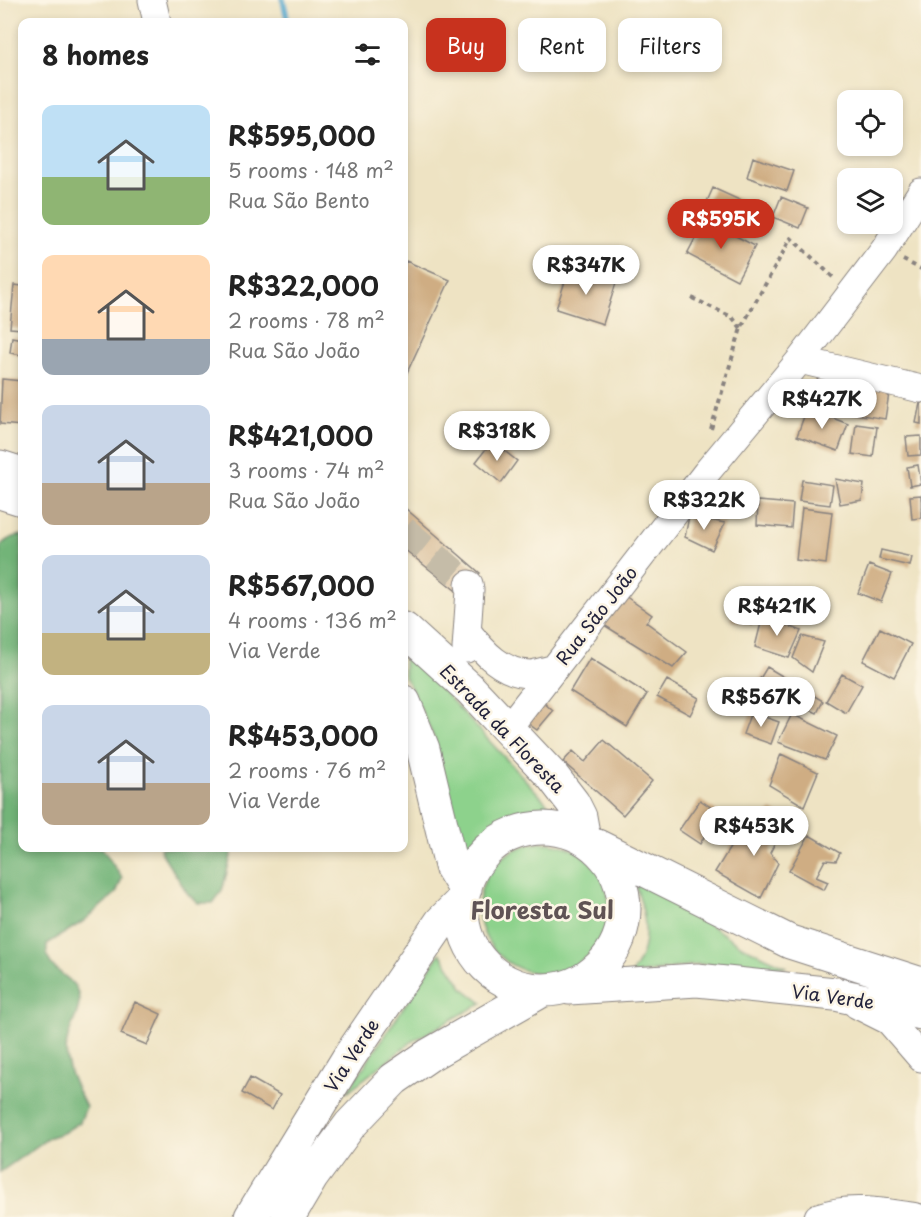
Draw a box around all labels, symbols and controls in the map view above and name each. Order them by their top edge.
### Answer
chip: Buy [426,18,506,72]
chip: Rent [518,18,606,72]
chip: Filters [618,18,722,72]
text: 8 homes [42,35,149,74]
icon: filters [351,38,384,71]
map controls [837,90,903,234]
button: locate [837,90,903,156]
text: R$595,000 [228,116,375,155]
icon: home [90,129,162,201]
text: 5 rooms · 148 m² [228,155,394,185]
button: layers [837,168,903,234]
text: Rua São Bento [228,185,370,215]
pin: R$595K [672,199,770,250]
text: R$595K [681,203,761,233]
pin: R$347K [537,245,635,296]
text: R$347K [547,249,625,279]
text: R$322,000 [228,266,379,305]
icon: home [90,279,162,351]
text: 2 rooms · 78 m² [228,305,385,335]
text: Rua São João [228,335,360,365]
pin: R$427K [773,379,871,430]
text: R$427K [782,383,862,413]
pin: R$318K [448,411,546,462]
text: R$318K [458,415,536,445]
text: R$421,000 [228,416,373,455]
icon: home [90,429,162,501]
text: 3 rooms · 74 m² [228,455,385,485]
pin: R$322K [655,480,753,531]
text: R$322K [663,484,745,514]
text: Rua São João [228,485,360,515]
street label: Rua São João [549,560,643,670]
text: R$567,000 [228,566,375,605]
icon: home [90,579,162,651]
pin: R$421K [728,586,826,637]
text: R$421K [738,590,816,620]
text: 4 rooms · 136 m² [228,605,397,635]
text: Via Verde [228,635,321,665]
street label: Estrada da Floresta [434,658,572,799]
pin: R$567K [712,677,810,728]
text: R$567K [721,681,801,711]
text: R$453,000 [228,716,378,755]
icon: home [90,729,162,801]
text: 2 rooms · 76 m² [228,755,386,785]
text: Via Verde [228,785,321,815]
pin: R$453K [705,806,803,857]
text: R$453K [714,810,794,840]
district label: Floresta Sul [470,891,614,927]
street label: Via Verde [790,977,876,1015]
street label: Via Verde [317,1013,385,1097]

